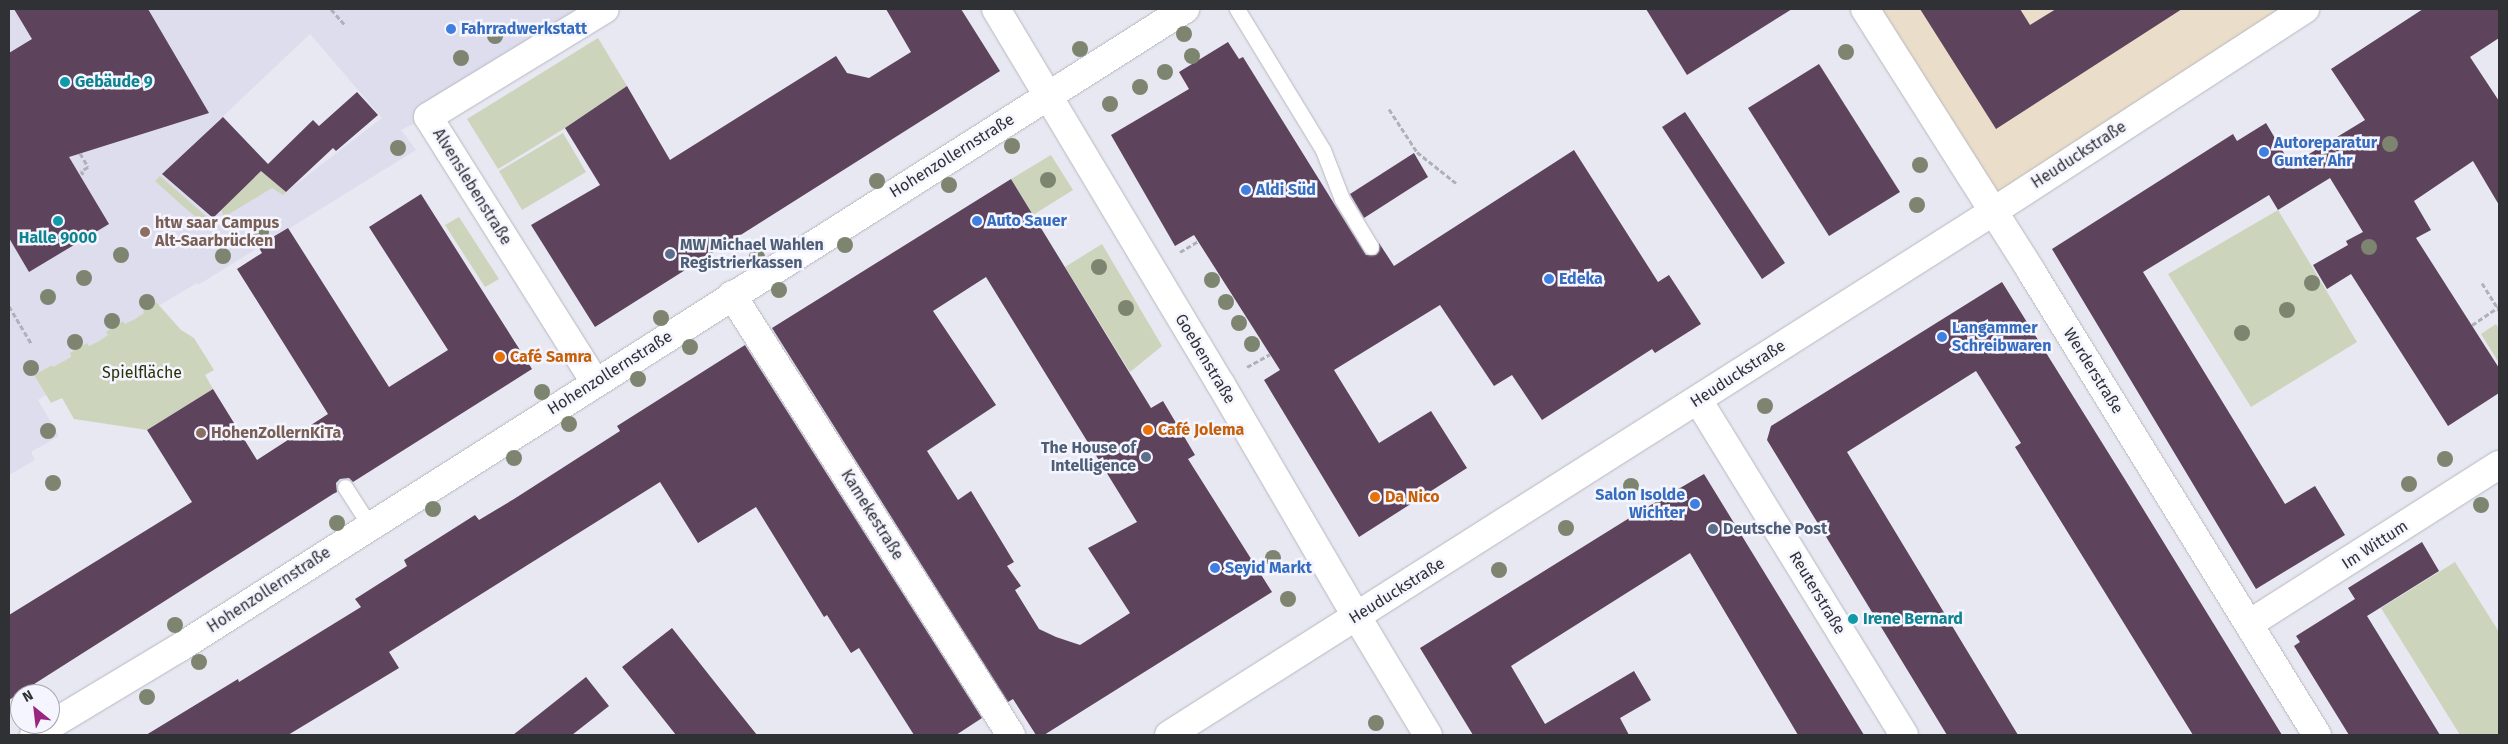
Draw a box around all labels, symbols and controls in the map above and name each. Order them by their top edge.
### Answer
place label: Fahrradwerkstatt [461,19,587,39]
marker: Fahrradwerkstatt [445,23,457,35]
place label: Gebäude 9 [75,72,153,92]
marker: Gebäude 9 [59,76,71,88]
street label: Hohenzollernstraße [886,110,1018,202]
street label: Heuduckstraße [2028,117,2130,193]
street label: Alvenslebenstraße [428,125,516,249]
place label: Autoreparatur Gunter Ahr [2274,133,2377,171]
marker: Autoreparatur Gunter Ahr [2258,146,2270,158]
place label: Aldi Süd [1256,180,1316,200]
marker: Aldi Süd [1240,184,1252,196]
place label: Auto Sauer [987,211,1067,231]
place label: htw saar Campus Alt-Saarbrücken [155,213,279,251]
marker: Halle 9000 [52,215,64,227]
marker: Auto Sauer [971,215,983,227]
marker: htw saar Campus Alt-Saarbrücken [139,226,151,238]
place label: Halle 9000 [19,228,97,248]
place label: MW Michael Wahlen Registrierkassen [680,235,824,273]
marker: MW Michael Wahlen Registrierkassen [664,248,676,260]
place label: Edeka [1559,269,1603,289]
marker: Edeka [1543,273,1555,285]
street label: Goebenstraße [1171,311,1239,407]
place label: Langammer Schreibwaren [1952,318,2051,356]
street label: Werderstraße [2059,325,2127,417]
street label: Hohenzollernstraße [544,327,676,419]
marker: Langammer Schreibwaren [1936,331,1948,343]
street label: Heuduckstraße [1687,336,1789,412]
place label: Café Samra [510,347,592,367]
marker: Café Samra [494,351,506,363]
park label: Spielfläche [102,363,182,383]
place label: Café Jolema [1158,420,1244,440]
place label: HohenZollernKiTa [211,423,341,443]
marker: Café Jolema [1142,424,1154,436]
marker: HohenZollernKiTa [195,427,207,439]
place label: The House of Intelligence [1041,438,1136,476]
marker: The House of Intelligence [1140,451,1152,463]
street label: Kamekestraße [837,466,907,564]
place label: Salon Isolde Wichter [1595,485,1685,523]
place label: Da Nico [1385,487,1440,507]
marker: Da Nico [1369,491,1381,503]
marker: Salon Isolde Wichter [1689,498,1701,510]
street label: Im Wittum [2338,517,2412,573]
place label: Deutsche Post [1723,519,1827,539]
marker: Deutsche Post [1707,523,1719,535]
street label: Hohenzollernstraße [204,543,334,637]
street label: Reuterstraße [1785,548,1849,638]
street label: Heuduckstraße [1346,554,1448,628]
place label: Seyid Markt [1225,558,1312,578]
marker: Seyid Markt [1209,562,1221,574]
place label: Irene Bernard [1863,609,1963,629]
marker: Irene Bernard [1847,613,1859,625]
north arrow [10,684,60,734]
text: N [20,687,36,706]

